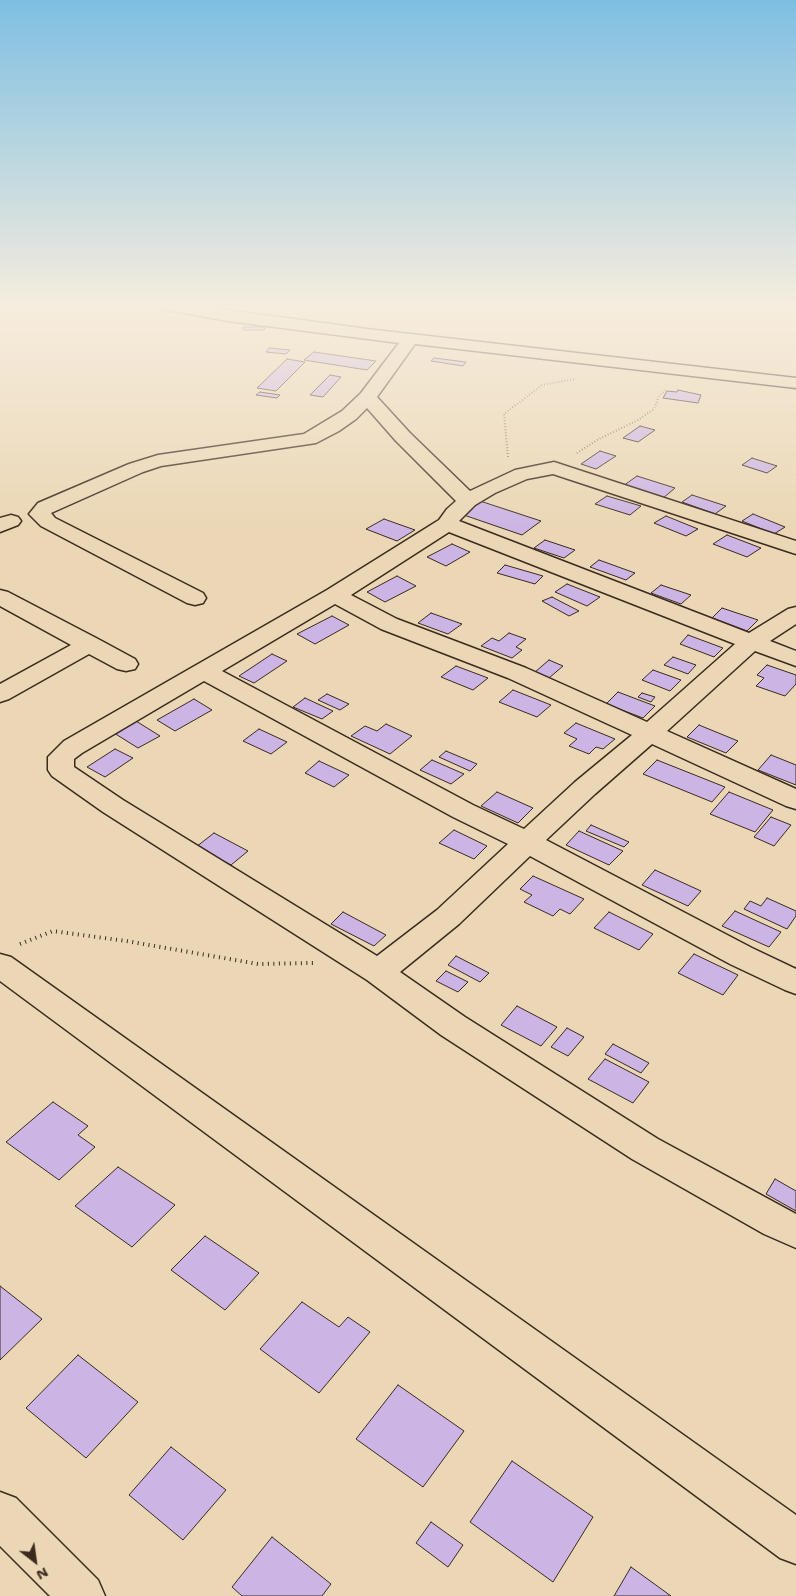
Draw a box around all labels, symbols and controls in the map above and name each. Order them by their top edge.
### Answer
north arrow [10,1536,60,1586]
text: N [33,1563,52,1585]

